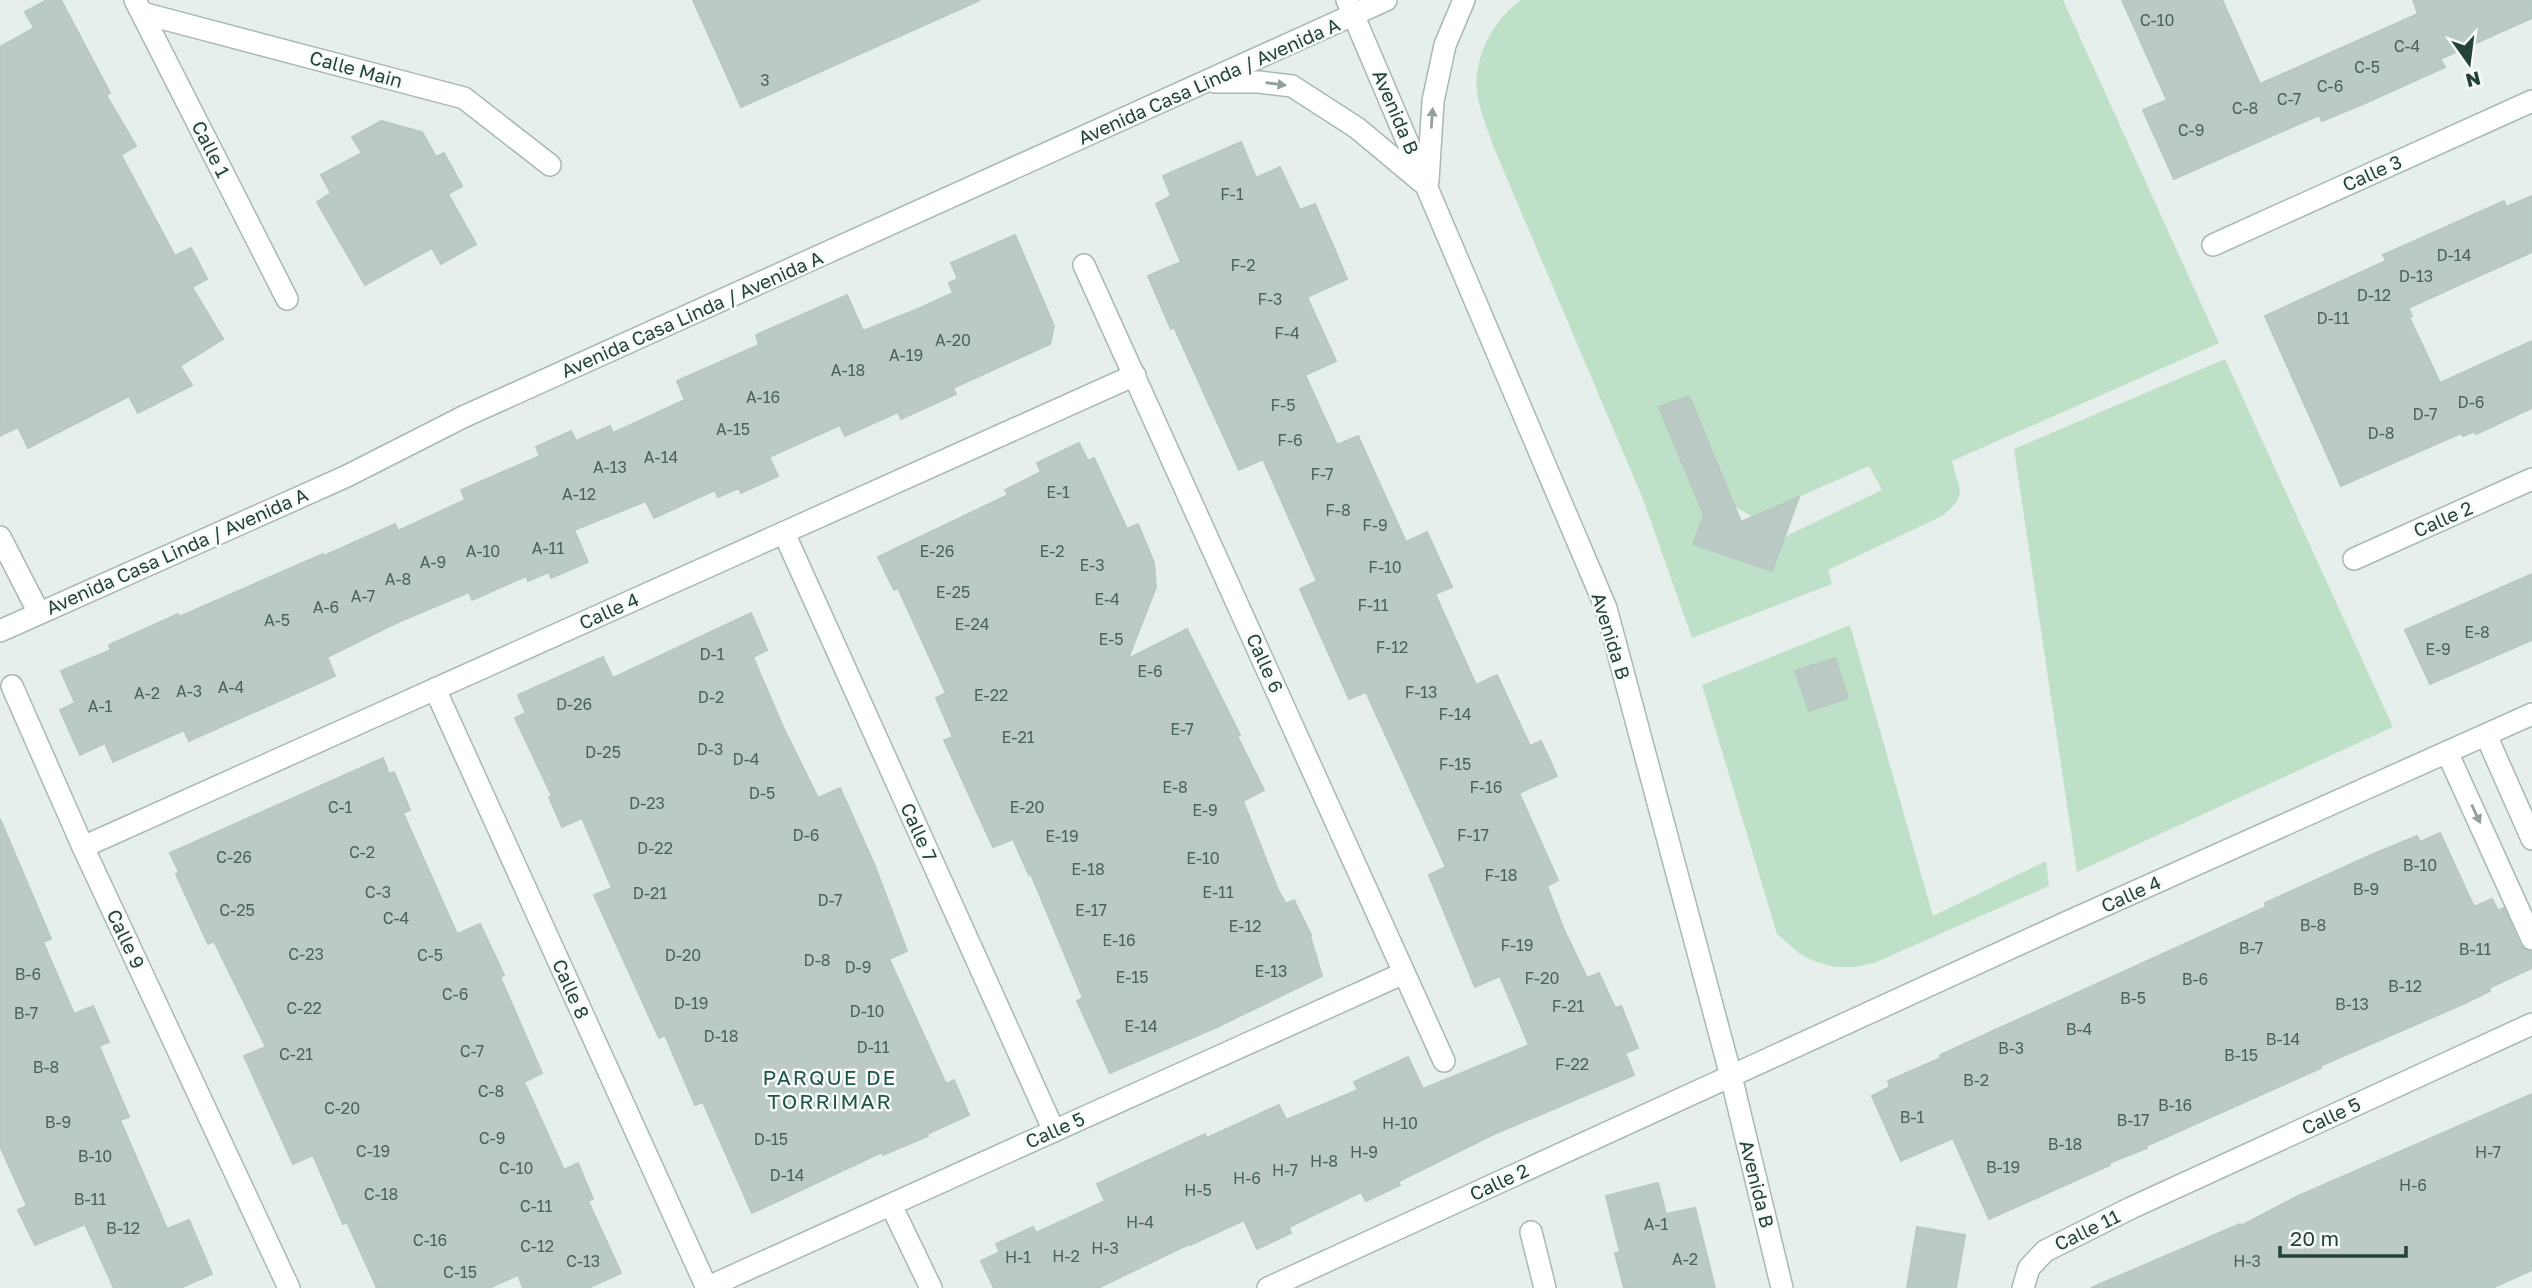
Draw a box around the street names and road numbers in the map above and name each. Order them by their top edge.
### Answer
street label: Avenida Casa Linda / Avenida A [1074,12,1344,149]
street label: Calle Main [307,45,405,92]
street label: Avenida B [1368,66,1425,158]
street label: Calle 1 [187,117,235,181]
street label: Calle 3 [2339,149,2405,196]
street label: Avenida Casa Linda / Avenida A [557,245,827,382]
street label: Avenida Casa Linda / Avenida A [42,482,312,619]
street label: Calle 2 [2410,495,2476,542]
street label: Calle 4 [575,587,642,634]
street label: Avenida B [1587,590,1636,682]
street label: Calle 6 [1242,629,1289,696]
street label: Calle 7 [896,799,942,865]
street label: Calle 4 [2097,870,2164,917]
street label: Calle 9 [103,905,150,972]
street label: Calle 8 [548,955,595,1022]
street label: Calle 5 [2298,1092,2364,1139]
street label: Calle 5 [1022,1106,1088,1153]
street label: Avenida B [1735,1138,1779,1230]
street label: Calle 2 [1466,1158,1532,1205]
street label: Calle 11 [2050,1204,2123,1255]

